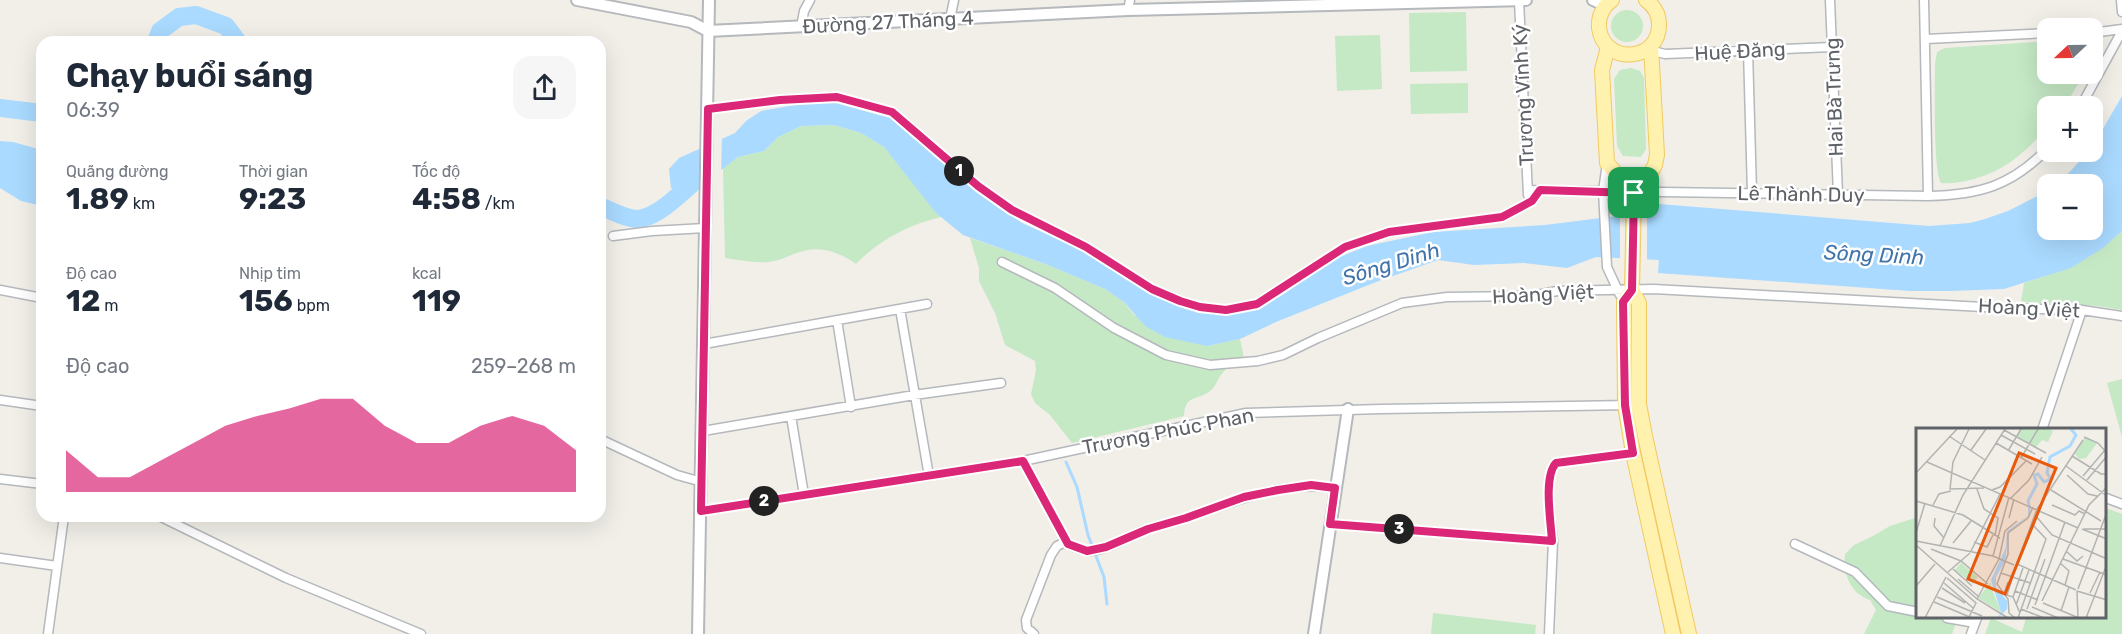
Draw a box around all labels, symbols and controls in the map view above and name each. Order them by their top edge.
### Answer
street label: Đường 27 Tháng 4 [802,6,974,38]
north arrow [2037,18,2103,84]
map controls [2037,18,2103,240]
street label: Trương Vĩnh Ký [1507,24,1539,166]
street label: Huệ Đăng [1694,37,1786,65]
street label: Hai Bà Trưng [1820,37,1848,157]
text: Chạy buổi sáng [66,56,313,95]
button: share [513,56,576,119]
button: + [2037,96,2103,162]
text: 06:39 [66,98,120,122]
pin: 1 [944,156,974,186]
text: 1 [955,161,963,180]
text: Quãng đường [66,162,168,181]
text: Thời gian [239,162,308,181]
text: Tốc độ [412,162,460,181]
pin [1608,167,1659,218]
button: − [2037,174,2103,240]
icon: arrive [1617,176,1650,209]
text: 1.89 [66,181,129,217]
text: 9:23 [239,181,306,217]
text: 4:58 [412,181,481,217]
street label: Lê Thành Duy [1737,181,1865,207]
text: km [129,194,155,213]
text: /km [481,194,515,213]
water label: Sông Dinh [1339,237,1443,290]
water label: Sông Dinh [1823,239,1925,270]
text: Độ cao [66,264,117,283]
text: Nhịp tim [239,264,301,283]
text: kcal [412,264,441,283]
street label: Hoàng Việt [1491,279,1595,309]
text: 12 [66,283,100,319]
text: 156 [239,283,293,319]
text: 119 [412,283,461,319]
street label: Hoàng Việt [1977,293,2081,323]
text: m [100,296,119,315]
text: bpm [293,296,330,315]
text: Độ cao [66,354,130,378]
text: 259–268 m [471,354,576,378]
street label: Trương Phúc Phan [1080,403,1256,459]
inset map [1916,428,2107,619]
pin: 2 [749,486,779,516]
text: 2 [759,491,769,510]
pin: 3 [1384,514,1414,544]
text: 3 [1394,519,1404,538]

